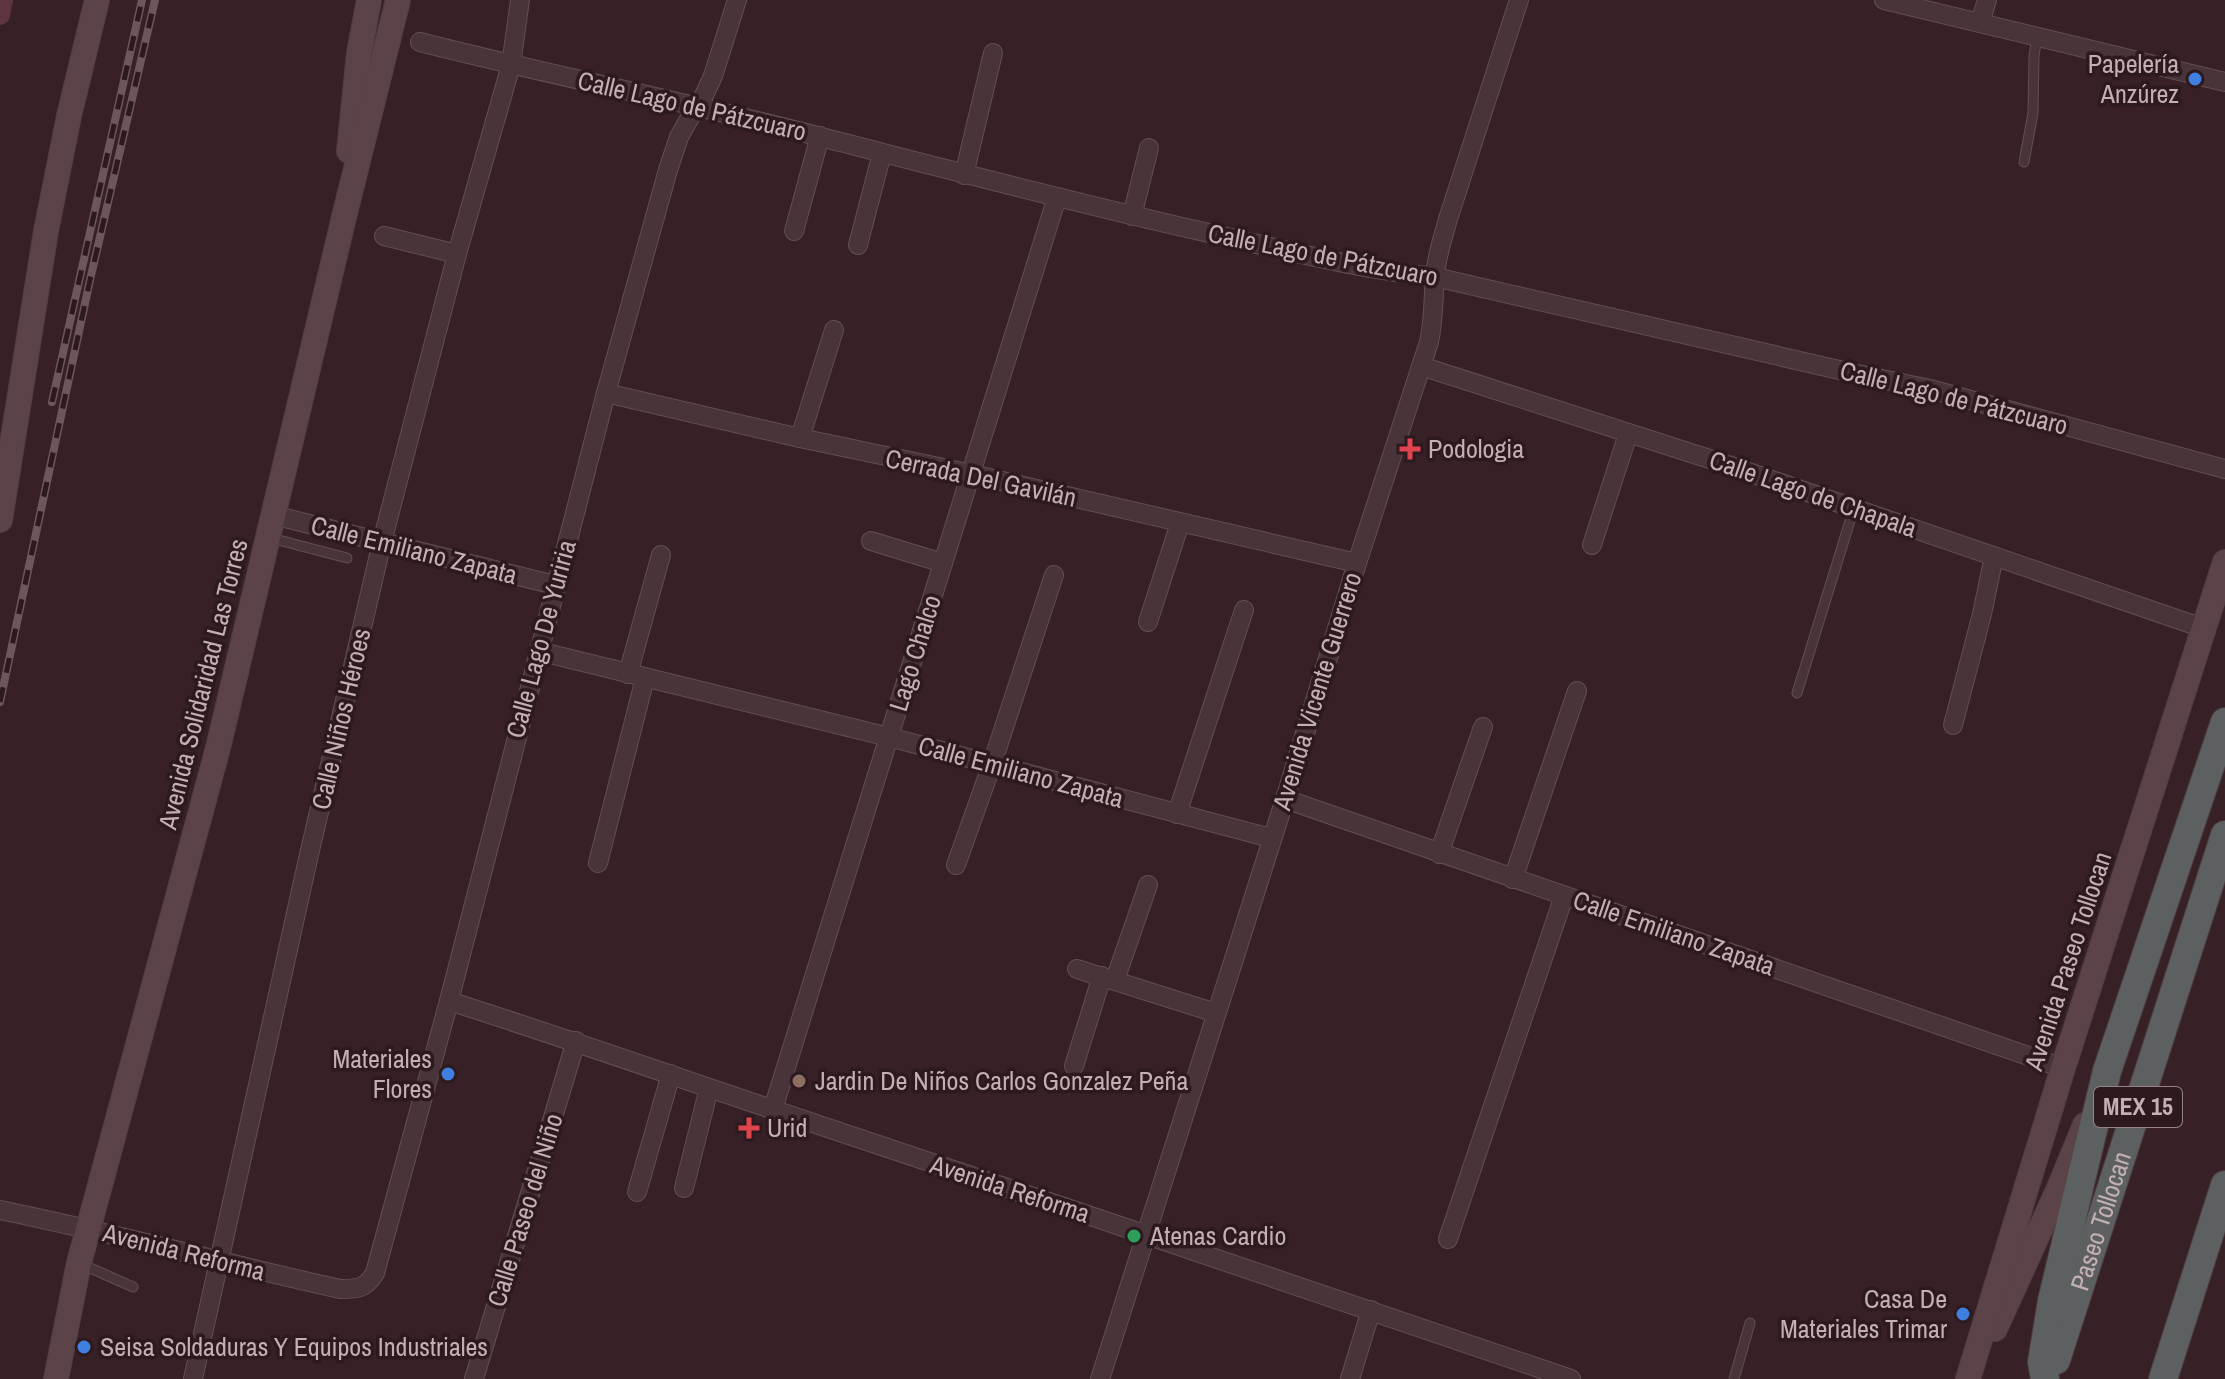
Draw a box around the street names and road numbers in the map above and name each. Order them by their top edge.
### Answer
street label: Calle Lago de Pátzcuaro [574,62,810,149]
street label: Calle Lago de Pátzcuaro [1205,215,1441,294]
street label: Calle Lago de Pátzcuaro [1837,352,2072,443]
street label: Cerrada Del Gavilán [882,440,1080,515]
street label: Calle Lago de Chapala [1705,442,1922,545]
street label: Calle Emiliano Zapata [308,507,521,592]
street label: Avenida Solidaridad Las Torres [149,535,256,834]
street label: Calle Lago De Yuriria [497,536,584,742]
street label: Avenida Vicente Guerrero [1263,568,1369,815]
street label: Lago Chalco [880,590,949,715]
street label: Calle Niños Héroes [303,625,378,813]
street label: Calle Emiliano Zapata [915,727,1128,816]
street label: Avenida Paseo Tollocan [2015,847,2119,1076]
street label: Calle Emiliano Zapata [1569,882,1780,983]
road number: MEX 15 [2094,1087,2182,1127]
street label: Calle Paseo del Niño [479,1109,571,1311]
street label: Avenida Reforma [925,1146,1094,1231]
street label: Paseo Tollocan [2061,1147,2139,1295]
street label: Avenida Reforma [99,1214,269,1289]

